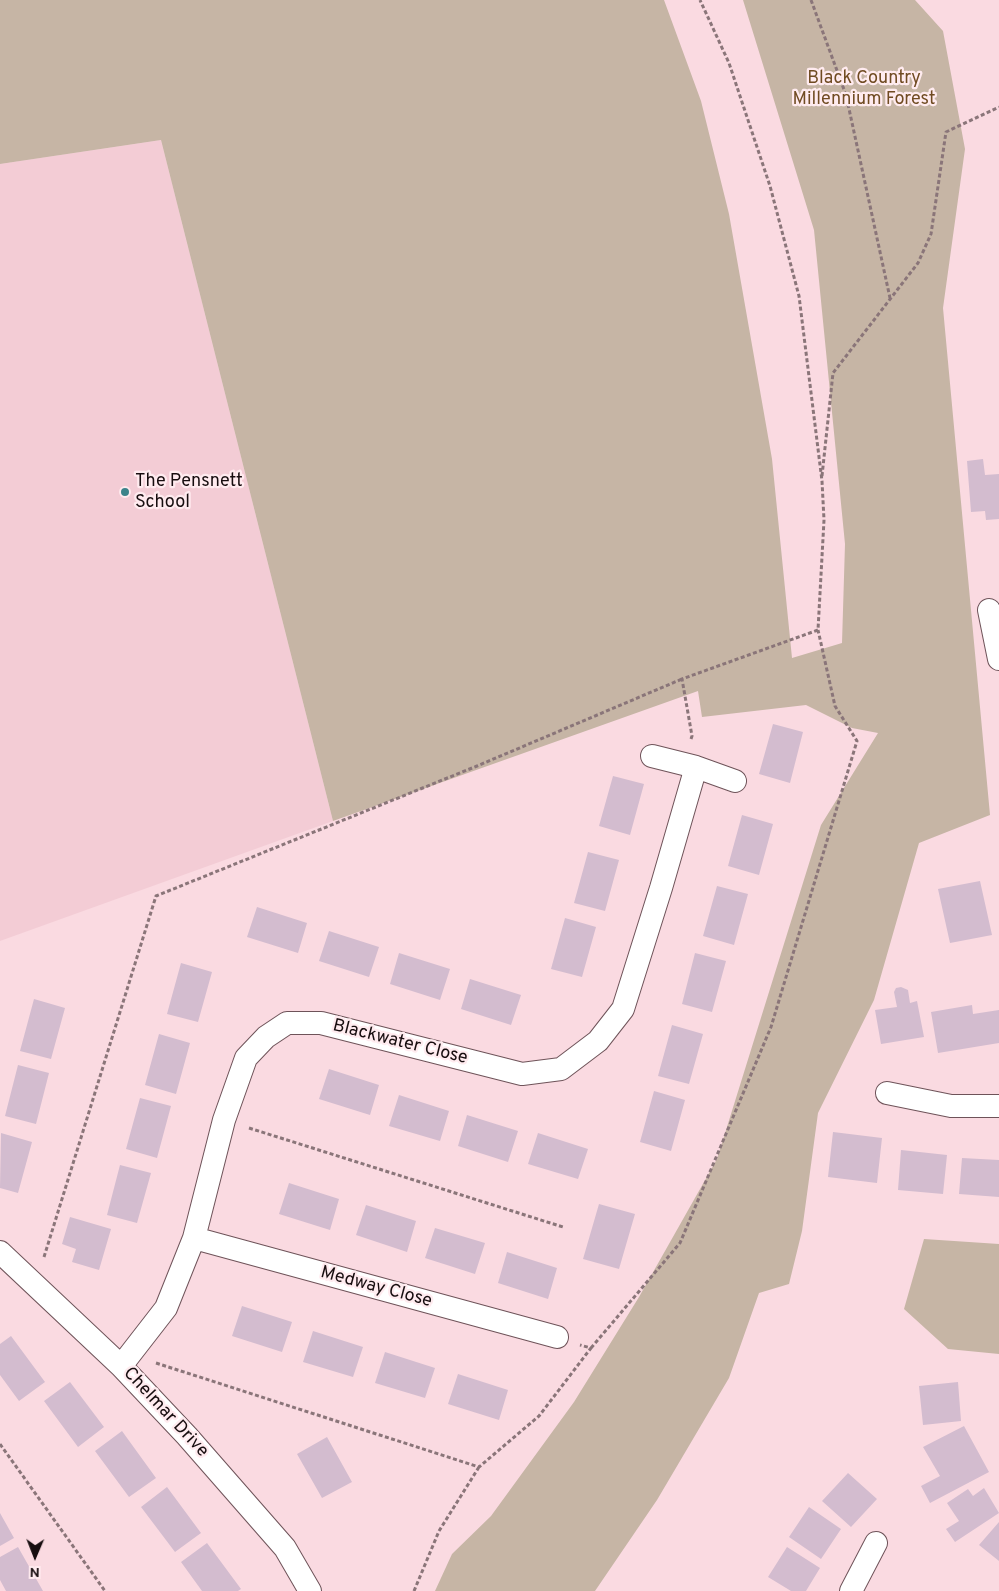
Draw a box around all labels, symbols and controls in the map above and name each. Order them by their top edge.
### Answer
park label: Black Country Millennium Forest [793,68,935,110]
place label: The Pensnett School [135,471,243,514]
marker: The Pensnett School [119,486,131,498]
street label: Blackwater Close [330,1016,470,1070]
street label: Medway Close [318,1263,434,1313]
street label: Chelmar Drive [118,1363,212,1463]
north arrow [10,1531,60,1581]
text: N [30,1563,40,1580]

